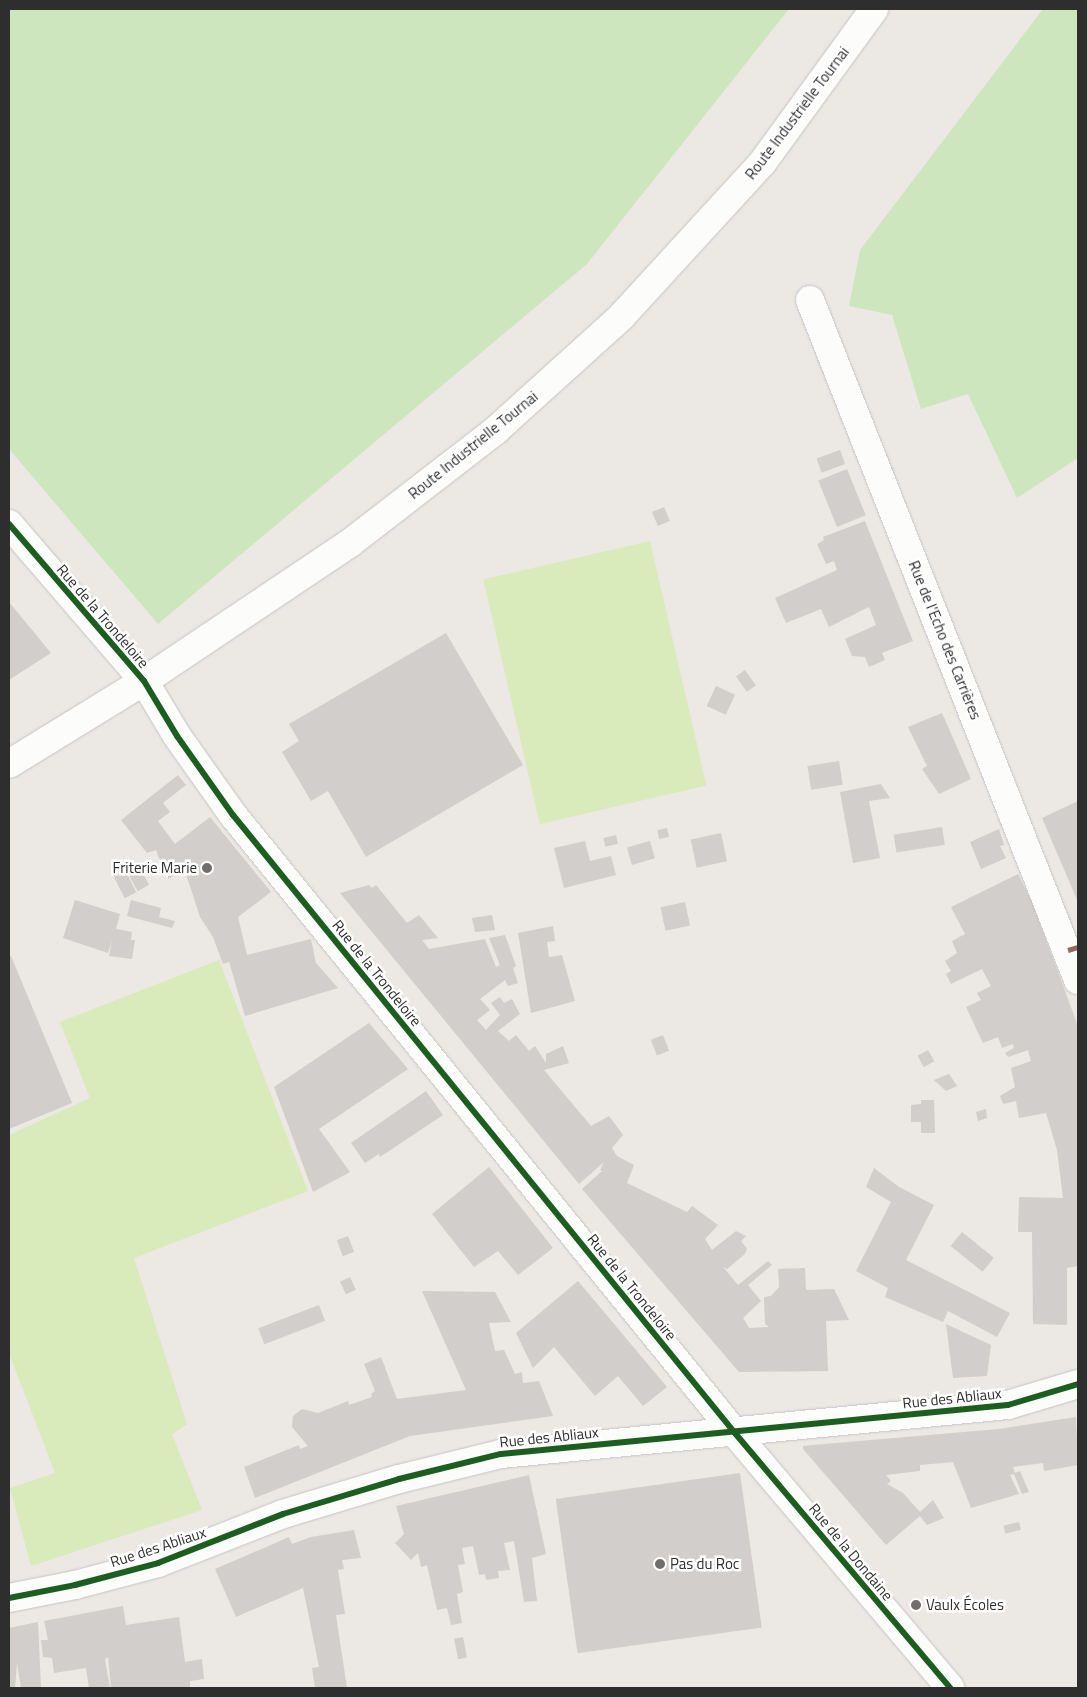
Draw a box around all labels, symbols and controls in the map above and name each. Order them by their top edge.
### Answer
street label: Route Industrielle Tournai [741,43,853,183]
street label: Route Industrielle Tournai [405,387,541,503]
street label: Rue de l'Echo des Carrières [905,558,985,722]
street label: Rue de la Trondeloire [53,560,153,672]
place label: Friterie Marie [113,859,197,877]
marker: Friterie Marie [201,862,213,874]
street label: Rue de la Trondeloire [329,916,425,1030]
street label: Rue de la Trondeloire [584,1230,680,1344]
street label: Rue des Abliaux [902,1384,1002,1412]
street label: Rue des Abliaux [499,1423,599,1451]
street label: Rue de la Dondaine [805,1500,897,1604]
street label: Rue des Abliaux [108,1523,208,1571]
place label: Pas du Roc [670,1555,739,1573]
marker: Pas du Roc [654,1558,666,1570]
place label: Vaulx Écoles [926,1596,1004,1614]
marker: Vaulx Écoles [910,1599,922,1611]

